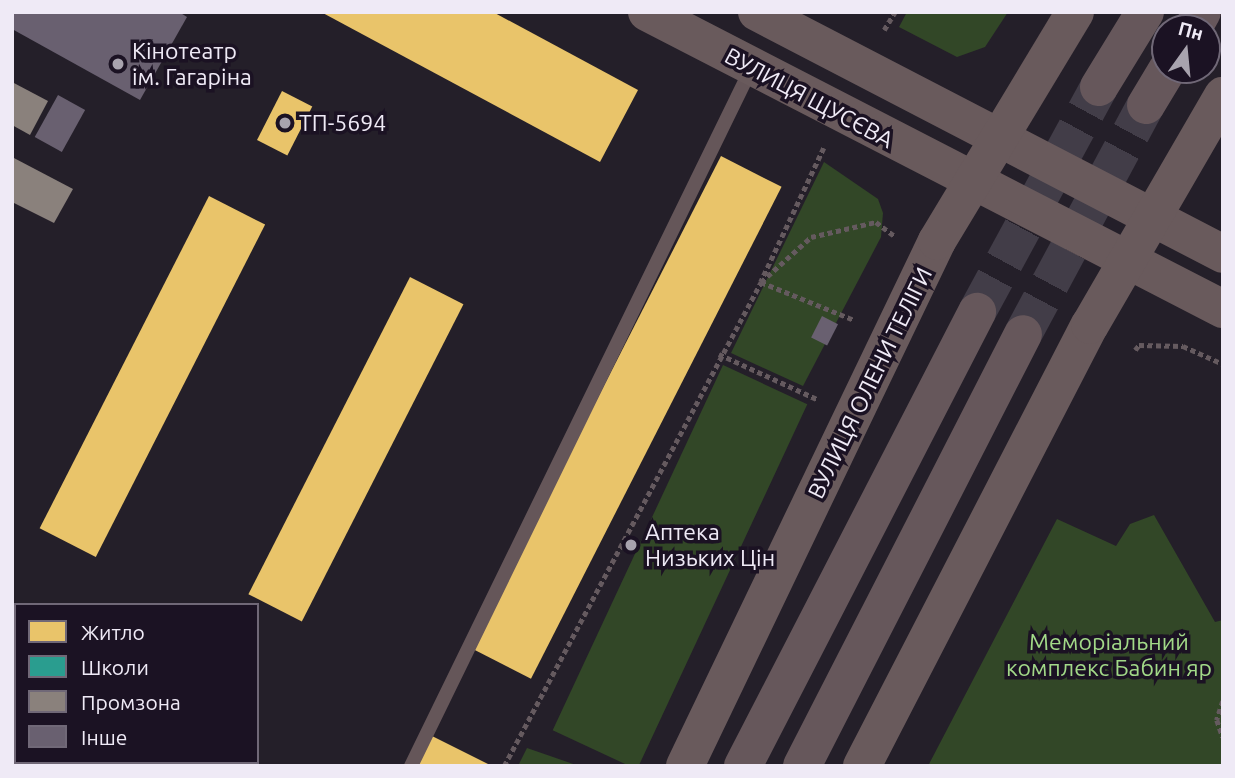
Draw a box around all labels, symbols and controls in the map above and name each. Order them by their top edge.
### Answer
north arrow [1151,14,1221,84]
text: Пн [1176,17,1206,44]
place label: Кінотеатр ім. Гагаріна [132,37,252,91]
street label: ВУЛИЦЯ ЩУСЄВА [720,42,898,154]
marker: Кінотеатр ім. Гагаріна [110,56,126,72]
place label: ТП-5694 [299,109,386,137]
marker: ТП-5694 [277,115,293,131]
street label: ВУЛИЦЯ ОЛЕНИ ТЕЛІГИ [802,263,938,503]
place label: Аптека Низьких Цін [645,518,775,572]
marker: Аптека Низьких Цін [623,537,639,553]
legend [14,603,259,764]
text: Житло [81,620,145,644]
park label: Меморіальний комплекс Бабин яр [1006,628,1212,682]
text: Школи [81,655,149,679]
text: Промзона [81,690,181,714]
text: Інше [81,725,127,749]

